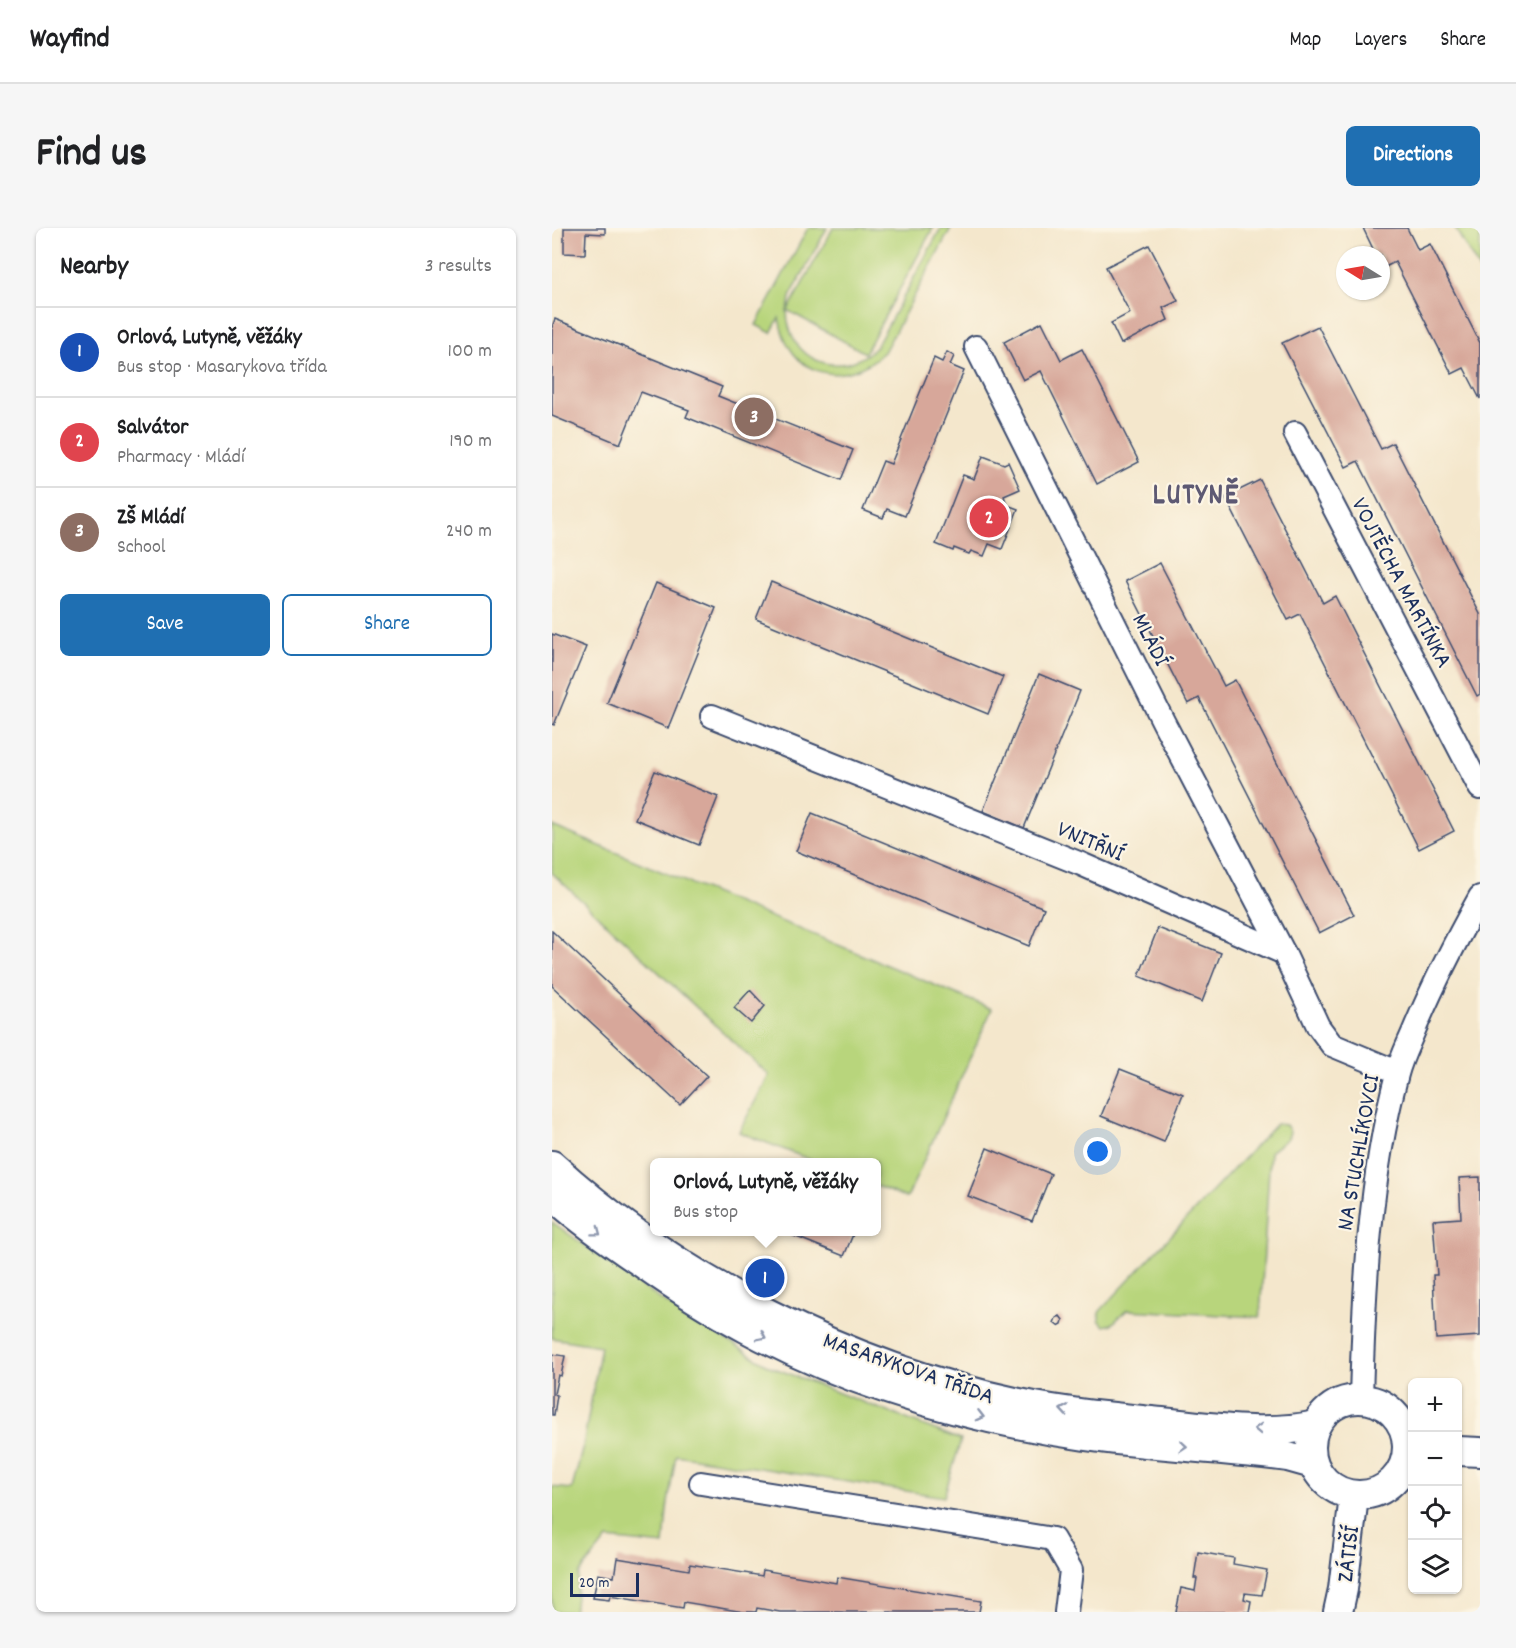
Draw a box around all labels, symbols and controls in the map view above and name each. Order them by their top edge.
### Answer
text: Wayfind [30,21,110,61]
text: Map [1290,26,1321,56]
text: Layers [1354,26,1407,56]
text: Share [1440,26,1486,56]
text: Find us [36,126,147,186]
button: Directions [1346,126,1480,186]
north arrow [1336,246,1390,300]
text: Nearby [60,249,128,286]
text: 3 results [425,253,492,281]
text: Orlová, Lutyně, věžáky [117,323,302,354]
text: 1 [77,338,82,366]
text: 100 m [448,338,492,366]
text: Bus stop · Masarykova třída [117,354,327,382]
pin: 3 [734,394,774,440]
text: Salvátor [117,413,188,444]
text: 2 [75,428,84,456]
text: 190 m [449,428,492,456]
text: Pharmacy · Mládí [117,444,245,472]
district label: LUTYNĚ [1152,476,1240,519]
street label: VOJTĚCHA MARTÍNKA [1341,492,1460,675]
pin: 2 [970,496,1008,540]
text: ZŠ Mládí [117,503,184,534]
text: 3 [75,518,84,546]
text: 240 m [446,518,492,546]
text: School [117,534,166,562]
button: Save [60,594,270,656]
button: Share [282,594,492,656]
street label: MLÁDÍ [1122,608,1178,674]
street label: VNITŘNÍ [1051,813,1130,873]
street label: NA STUCHLÍKOVCI [1329,1071,1391,1234]
your location [1083,1137,1112,1166]
popup [650,1158,881,1236]
text: Orlová, Lutyně, věžáky [673,1168,858,1199]
text: Bus stop [673,1199,738,1227]
one-way arrow [591,1224,602,1235]
pin: 1 [746,1256,784,1300]
street label: MASARYKOVA TŘÍDA [818,1325,998,1415]
one-way arrow [755,1329,766,1340]
map controls [1408,1378,1462,1594]
button: + [1408,1378,1462,1432]
one-way arrow [1059,1405,1068,1417]
one-way arrow [974,1408,984,1421]
one-way arrow [1253,1423,1262,1435]
button: − [1408,1432,1462,1486]
one-way arrow [1179,1440,1188,1453]
button: locate [1408,1486,1462,1540]
street label: ZÁTIŠÍ [1330,1523,1370,1585]
button: layers [1408,1540,1462,1594]
scale bar [570,1570,639,1598]
text: 20 m [579,1572,609,1595]

